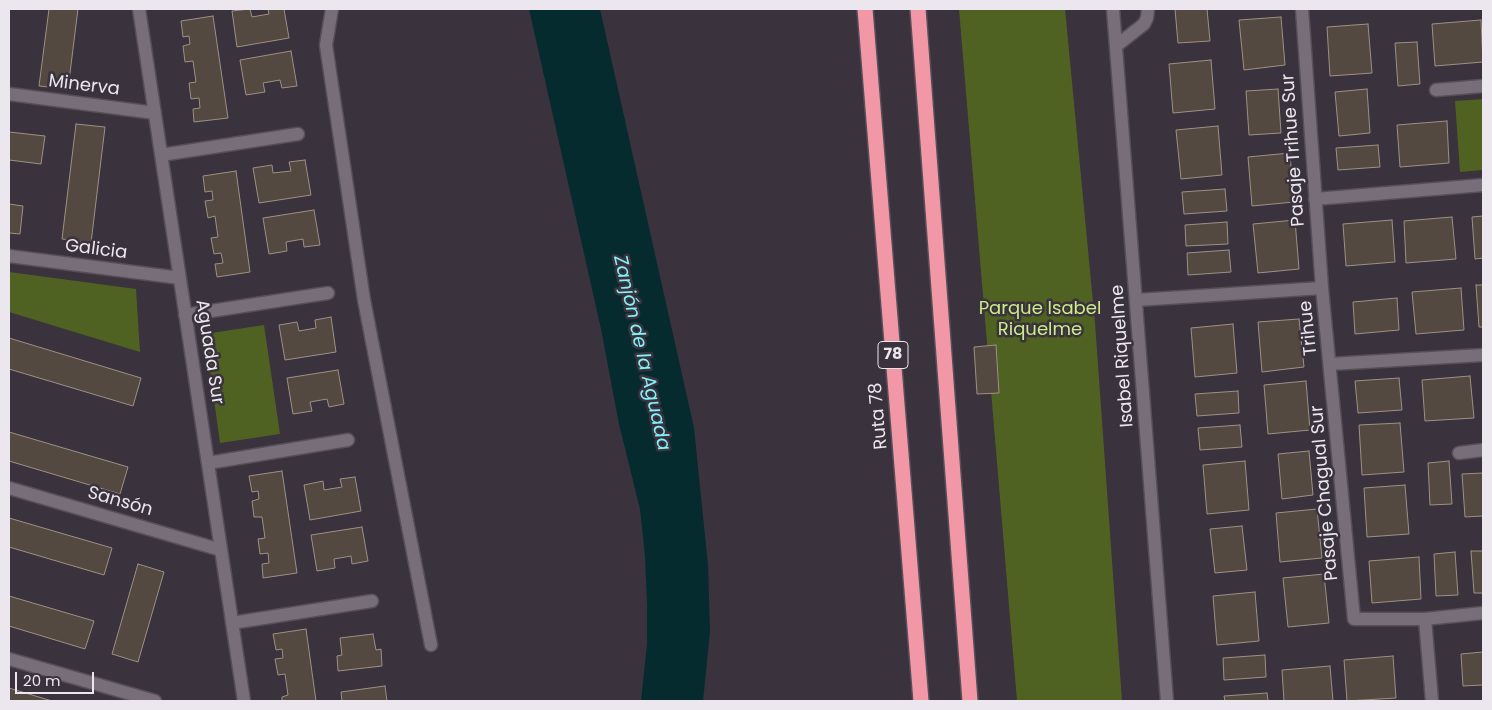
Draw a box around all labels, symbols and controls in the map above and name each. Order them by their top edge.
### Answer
street label: Minerva [47,71,121,101]
street label: Pasaje Trihue Sur [1278,73,1310,227]
street label: Galicia [64,235,128,265]
water label: Zanjón de la Aguada [607,253,675,453]
street label: Isabel Riquelme [1107,284,1139,428]
street label: Aguada Sur [190,298,228,406]
park label: Parque Isabel Riquelme [979,298,1101,340]
street label: Trihue [1295,299,1323,357]
road number: 78 [878,342,908,368]
street label: Ruta 78 [865,382,893,450]
street label: Pasaje Chagual Sur [1307,404,1343,582]
street label: Sansón [85,482,155,522]
scale bar [18,662,96,694]
text: 20 m [23,670,61,691]

